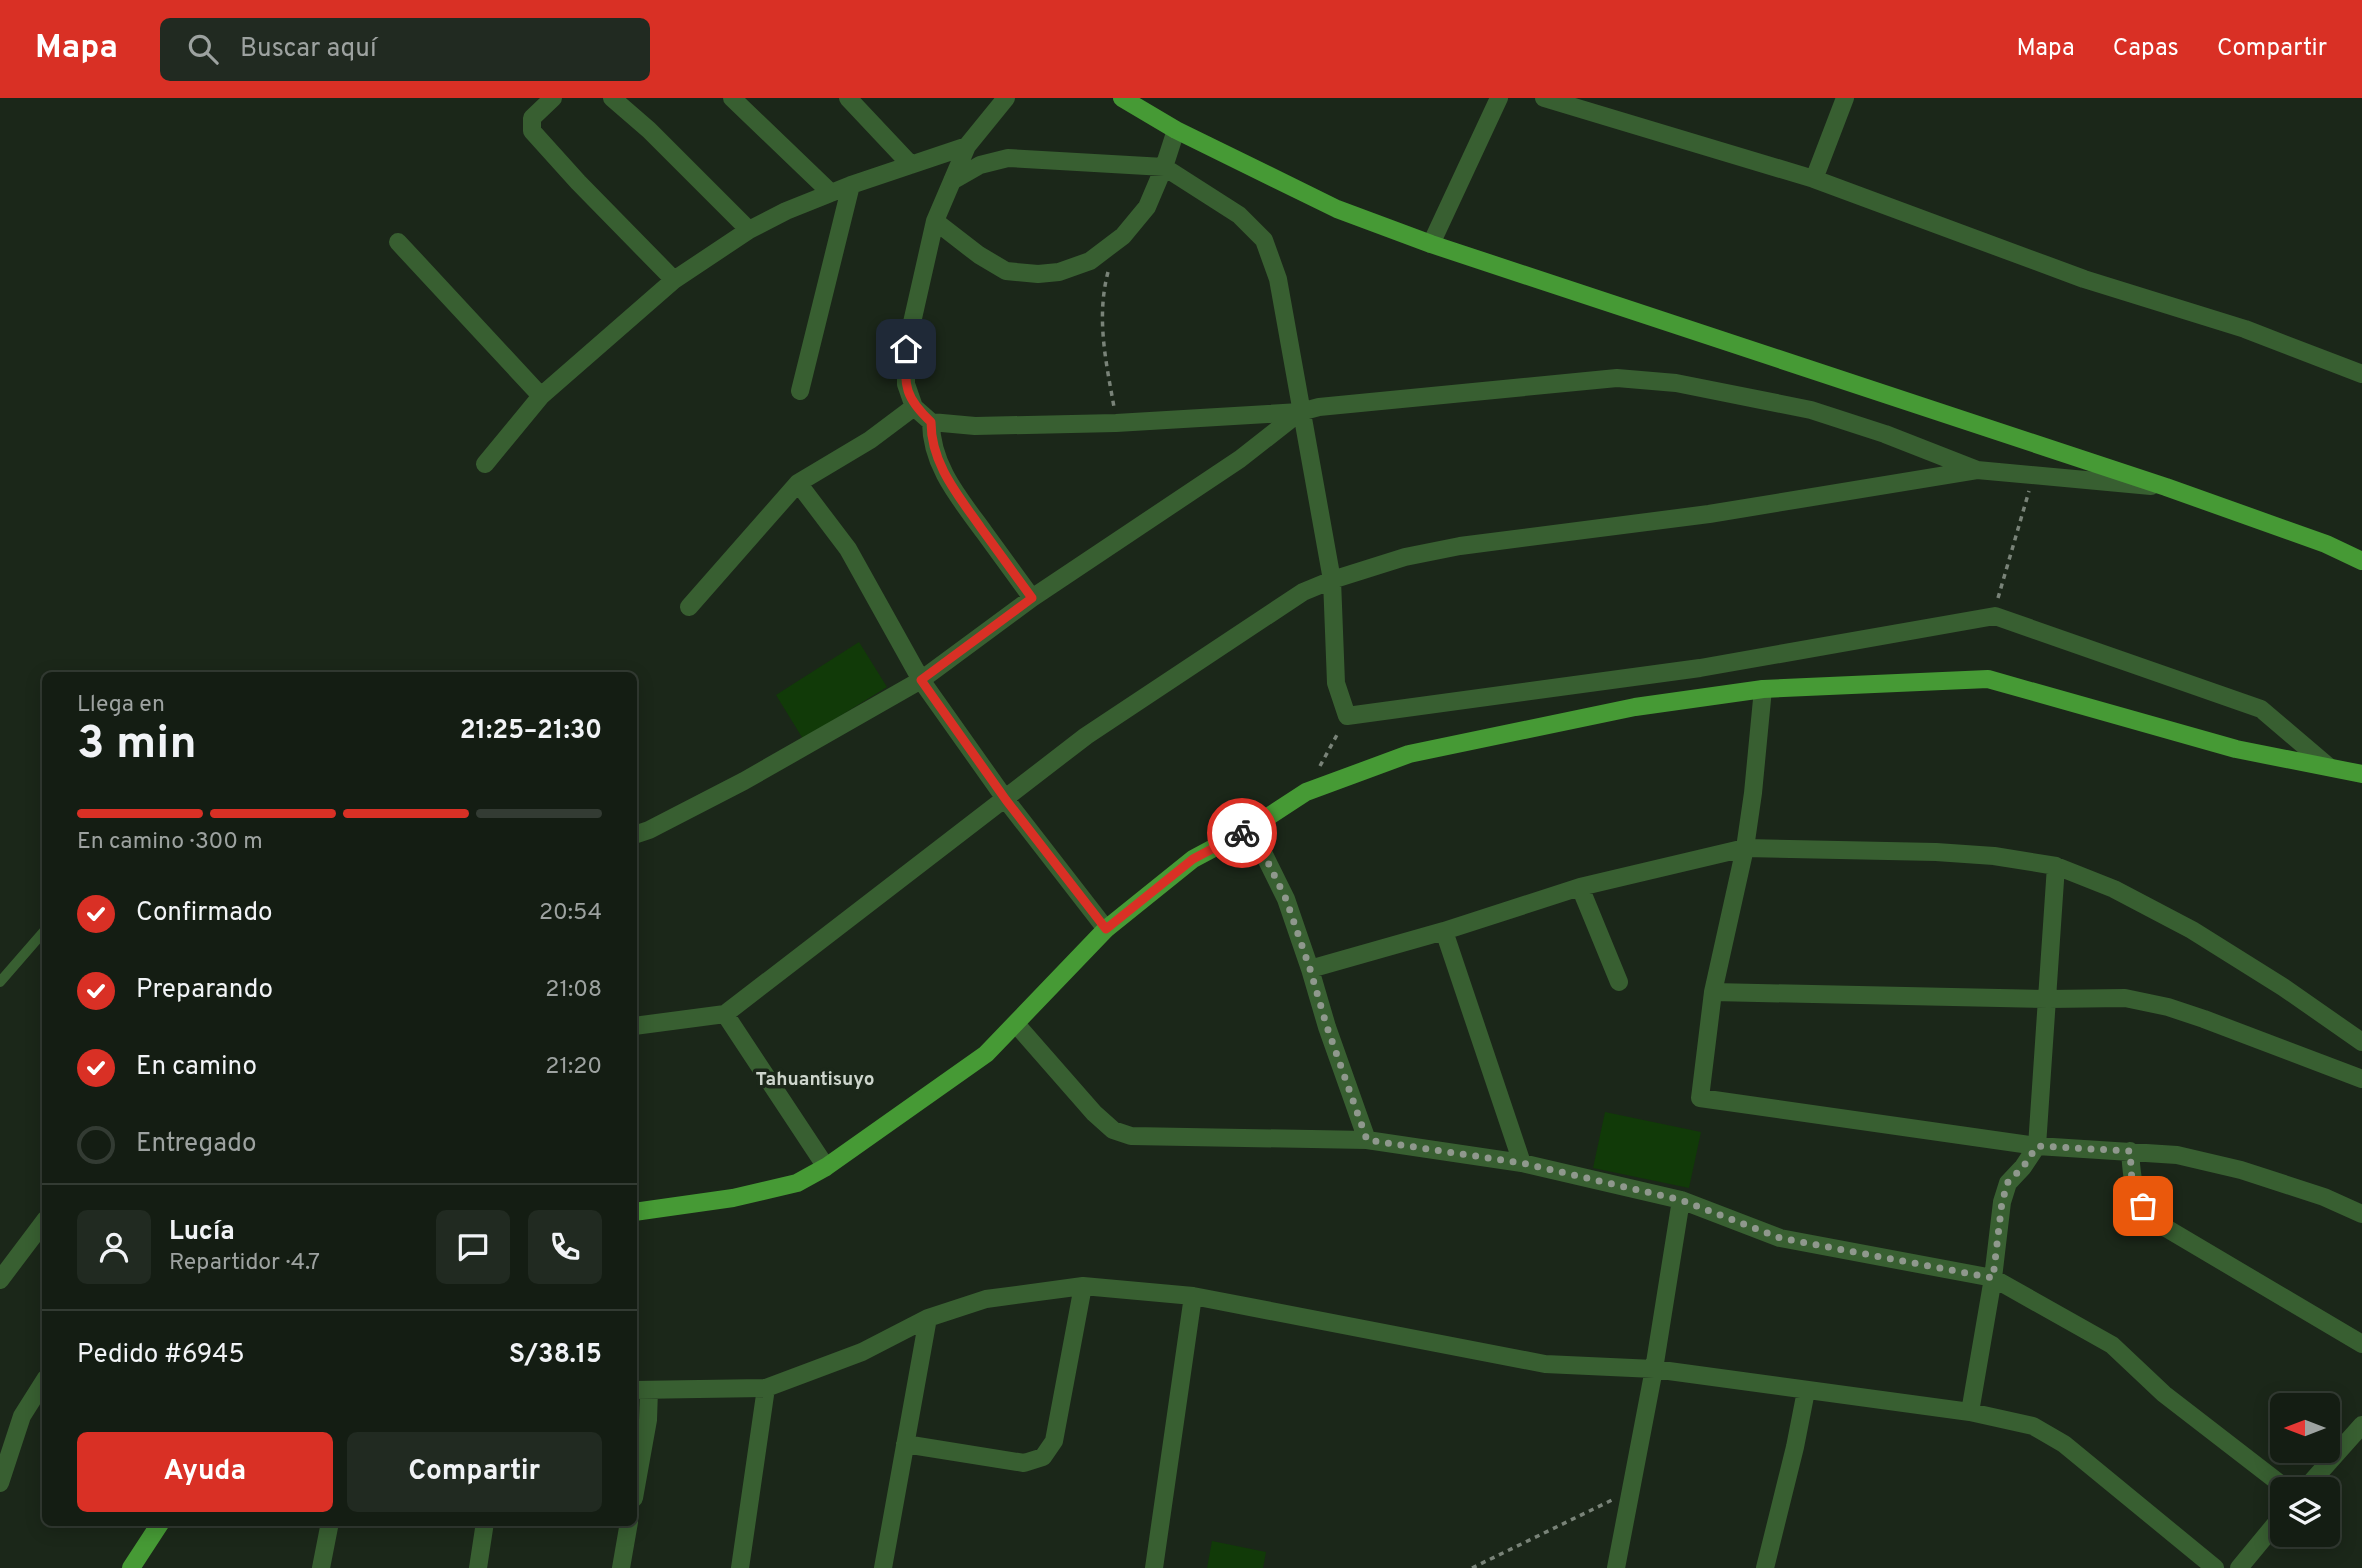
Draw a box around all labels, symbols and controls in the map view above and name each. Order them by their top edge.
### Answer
search box [160,18,650,81]
text: Mapa [35,28,118,70]
icon: search [184,30,222,68]
text: Buscar aquí [240,33,377,66]
text: Mapa [2017,34,2075,64]
text: Capas [2113,34,2179,64]
text: Compartir [2217,34,2327,64]
pin [876,319,936,379]
icon: home [887,330,925,368]
text: Llega en [77,691,165,720]
text: 21:25–21:30 [460,715,602,748]
text: 3 min [77,716,197,775]
courier [1207,798,1277,868]
icon: bike [1223,814,1261,852]
text: En camino · 300 m [77,828,263,857]
icon: check [77,895,115,933]
text: Confirmado [136,897,273,930]
text: 20:54 [539,899,602,928]
icon: check [77,972,115,1010]
text: Preparando [136,974,273,1007]
text: 21:08 [545,976,602,1005]
icon: check [77,1049,115,1087]
text: En camino [136,1051,257,1084]
text: 21:20 [545,1053,602,1082]
district label: Tahuantisuyo [755,1068,875,1092]
text: Entregado [136,1128,256,1161]
pin [2113,1176,2173,1236]
icon: bag [2124,1187,2162,1225]
button: person [77,1210,151,1284]
button: chat [436,1210,510,1284]
button: phone [528,1210,602,1284]
text: Lucía [169,1216,235,1249]
text: Repartidor · 4.7 [169,1249,320,1278]
text: Pedido #6945 [77,1339,245,1372]
text: S/38.15 [509,1339,602,1372]
north arrow [2270,1393,2340,1463]
map controls [2270,1393,2340,1547]
button: Ayuda [77,1432,333,1512]
button: Compartir [347,1432,602,1512]
button: layers [2270,1477,2340,1547]

